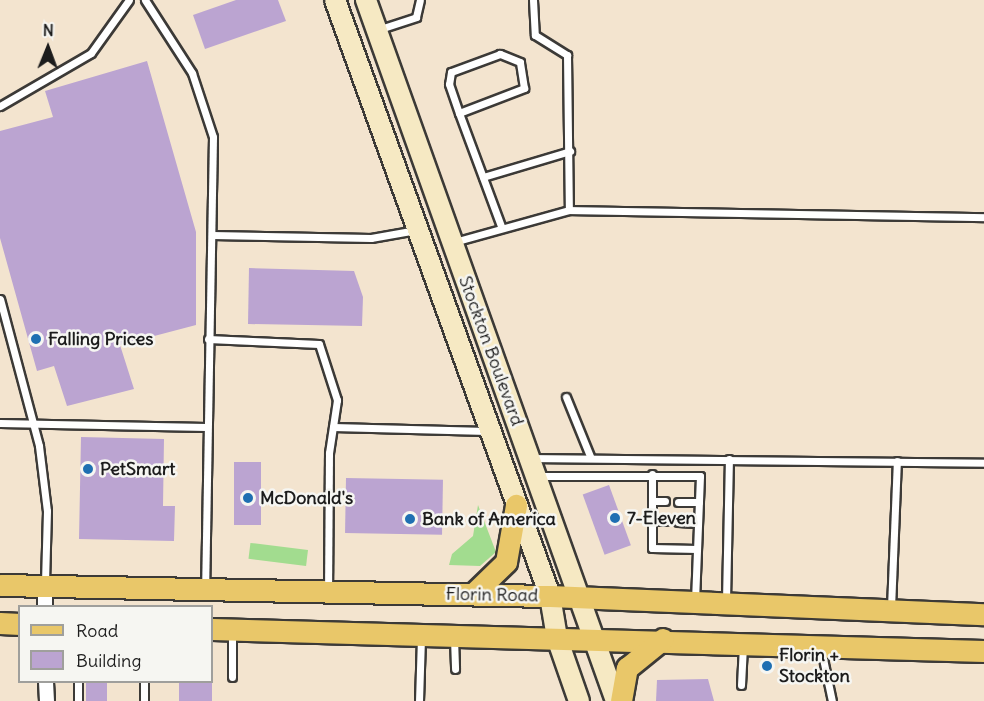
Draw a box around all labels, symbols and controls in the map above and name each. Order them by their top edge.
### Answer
north arrow [18,18,78,78]
text: N [43,20,54,40]
street label: Stockton Boulevard [454,273,528,429]
place label: Falling Prices [48,328,153,350]
marker: Falling Prices [29,332,43,346]
place label: PetSmart [100,458,175,480]
marker: PetSmart [81,462,95,476]
place label: McDonald's [260,487,353,509]
marker: McDonald's [241,491,255,505]
place label: 7-Eleven [627,507,696,529]
place label: Bank of America [422,508,556,530]
marker: 7-Eleven [608,511,622,525]
marker: Bank of America [403,512,417,526]
street label: Florin Road [446,583,538,607]
legend [18,605,213,683]
text: Road [76,619,118,642]
place label: Florin + Stockton [779,645,850,688]
text: Building [76,649,141,672]
marker: Florin + Stockton [760,659,774,673]

